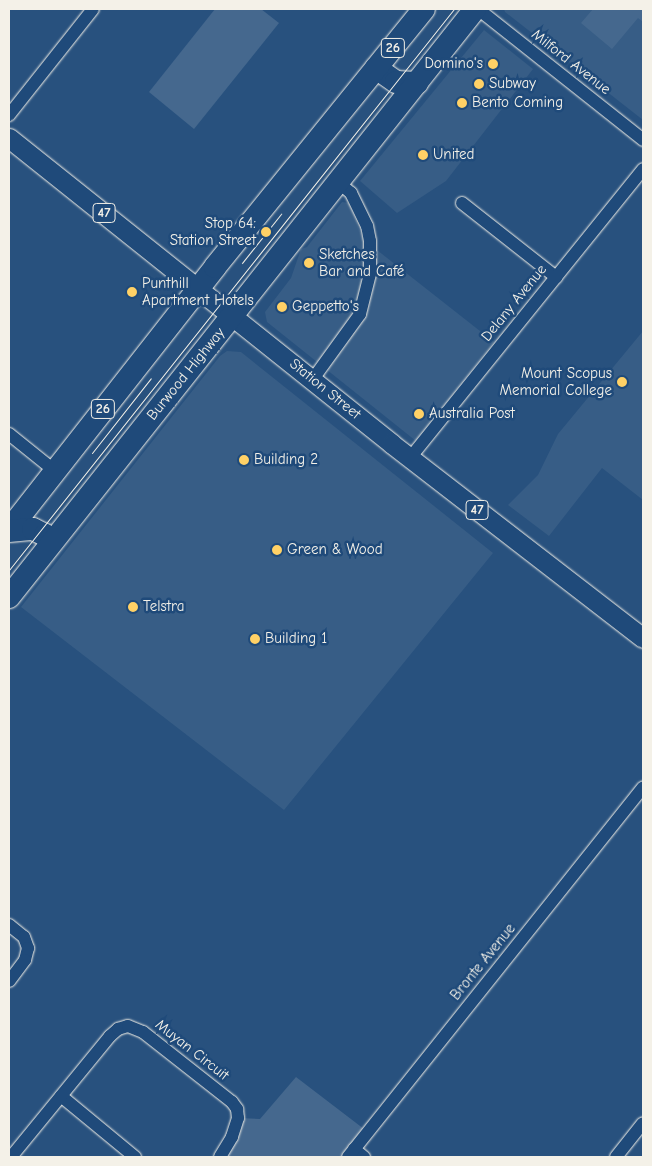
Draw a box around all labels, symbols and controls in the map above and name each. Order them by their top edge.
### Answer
street label: Milford Avenue [528,26,614,98]
road number: 26 [380,36,406,59]
place label: Domino's [424,55,483,73]
marker: Domino's [487,58,499,70]
place label: Subway [489,75,536,93]
marker: Subway [473,78,485,90]
place label: Bento Coming [472,94,563,112]
marker: Bento Coming [456,97,468,109]
place label: United [433,146,474,164]
marker: United [417,149,429,161]
road number: 47 [92,202,116,224]
place label: Stop 64: Station Street [170,214,256,249]
marker: Stop 64: Station Street [260,226,272,238]
place label: Sketches Bar and Café [319,245,404,280]
marker: Sketches Bar and Café [303,257,315,269]
street label: Delany Avenue [478,261,550,345]
place label: Punthill Apartment Hotels [142,274,254,309]
marker: Punthill Apartment Hotels [126,286,138,298]
place label: Geppetto's [292,298,359,316]
marker: Geppetto's [276,301,288,313]
street label: Burwood Highway [143,324,229,424]
street label: Station Street [286,355,364,423]
place label: Mount Scopus Memorial College [499,364,612,399]
marker: Mount Scopus Memorial College [616,376,628,388]
road number: 26 [90,398,116,420]
place label: Australia Post [429,405,515,423]
marker: Australia Post [413,408,425,420]
place label: Building 2 [254,451,318,469]
marker: Building 2 [238,454,250,466]
road number: 47 [464,498,490,522]
place label: Green & Wood [287,541,383,559]
marker: Green & Wood [271,544,283,556]
place label: Telstra [143,598,184,616]
marker: Telstra [127,601,139,613]
place label: Building 1 [265,630,327,648]
marker: Building 1 [249,633,261,645]
street label: Bronte Avenue [447,920,519,1004]
street label: Muyan Circuit [152,1016,232,1084]

